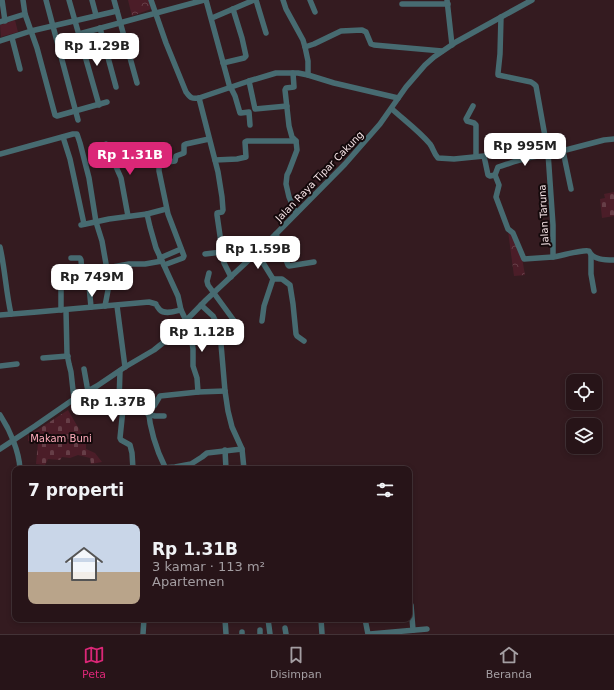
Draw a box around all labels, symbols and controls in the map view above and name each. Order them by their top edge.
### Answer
pin: Rp 1.29B [56,33,138,67]
text: Rp 1.29B [64,38,130,53]
street label: Jalan Raya Tipar Cakung [272,129,366,225]
pin: Rp 995M [488,133,562,167]
text: Rp 995M [493,138,557,153]
pin: Rp 1.31B [89,142,171,176]
text: Rp 1.31B [97,147,163,162]
street label: Jalan Taruna [536,184,551,247]
pin: Rp 1.59B [217,236,299,270]
text: Rp 1.59B [225,241,291,256]
pin: Rp 749M [55,264,129,298]
text: Rp 749M [60,269,124,284]
pin: Rp 1.12B [161,319,243,353]
text: Rp 1.12B [169,324,235,339]
map controls [566,374,602,454]
button: locate [566,374,602,410]
pin: Rp 1.37B [72,389,154,423]
text: Rp 1.37B [80,394,146,409]
button: layers [566,418,602,454]
park label: Makam Buni [30,433,92,444]
icon: filters [374,479,396,501]
text: 7 properti [28,480,124,500]
text: Rp 1.31B [152,539,238,559]
icon: home [60,540,108,588]
text: 3 kamar · 113 m² [152,559,265,574]
text: Apartemen [152,574,224,589]
tab: Peta [82,644,106,681]
tab: Disimpan [270,644,322,681]
tab: Beranda [486,644,532,681]

